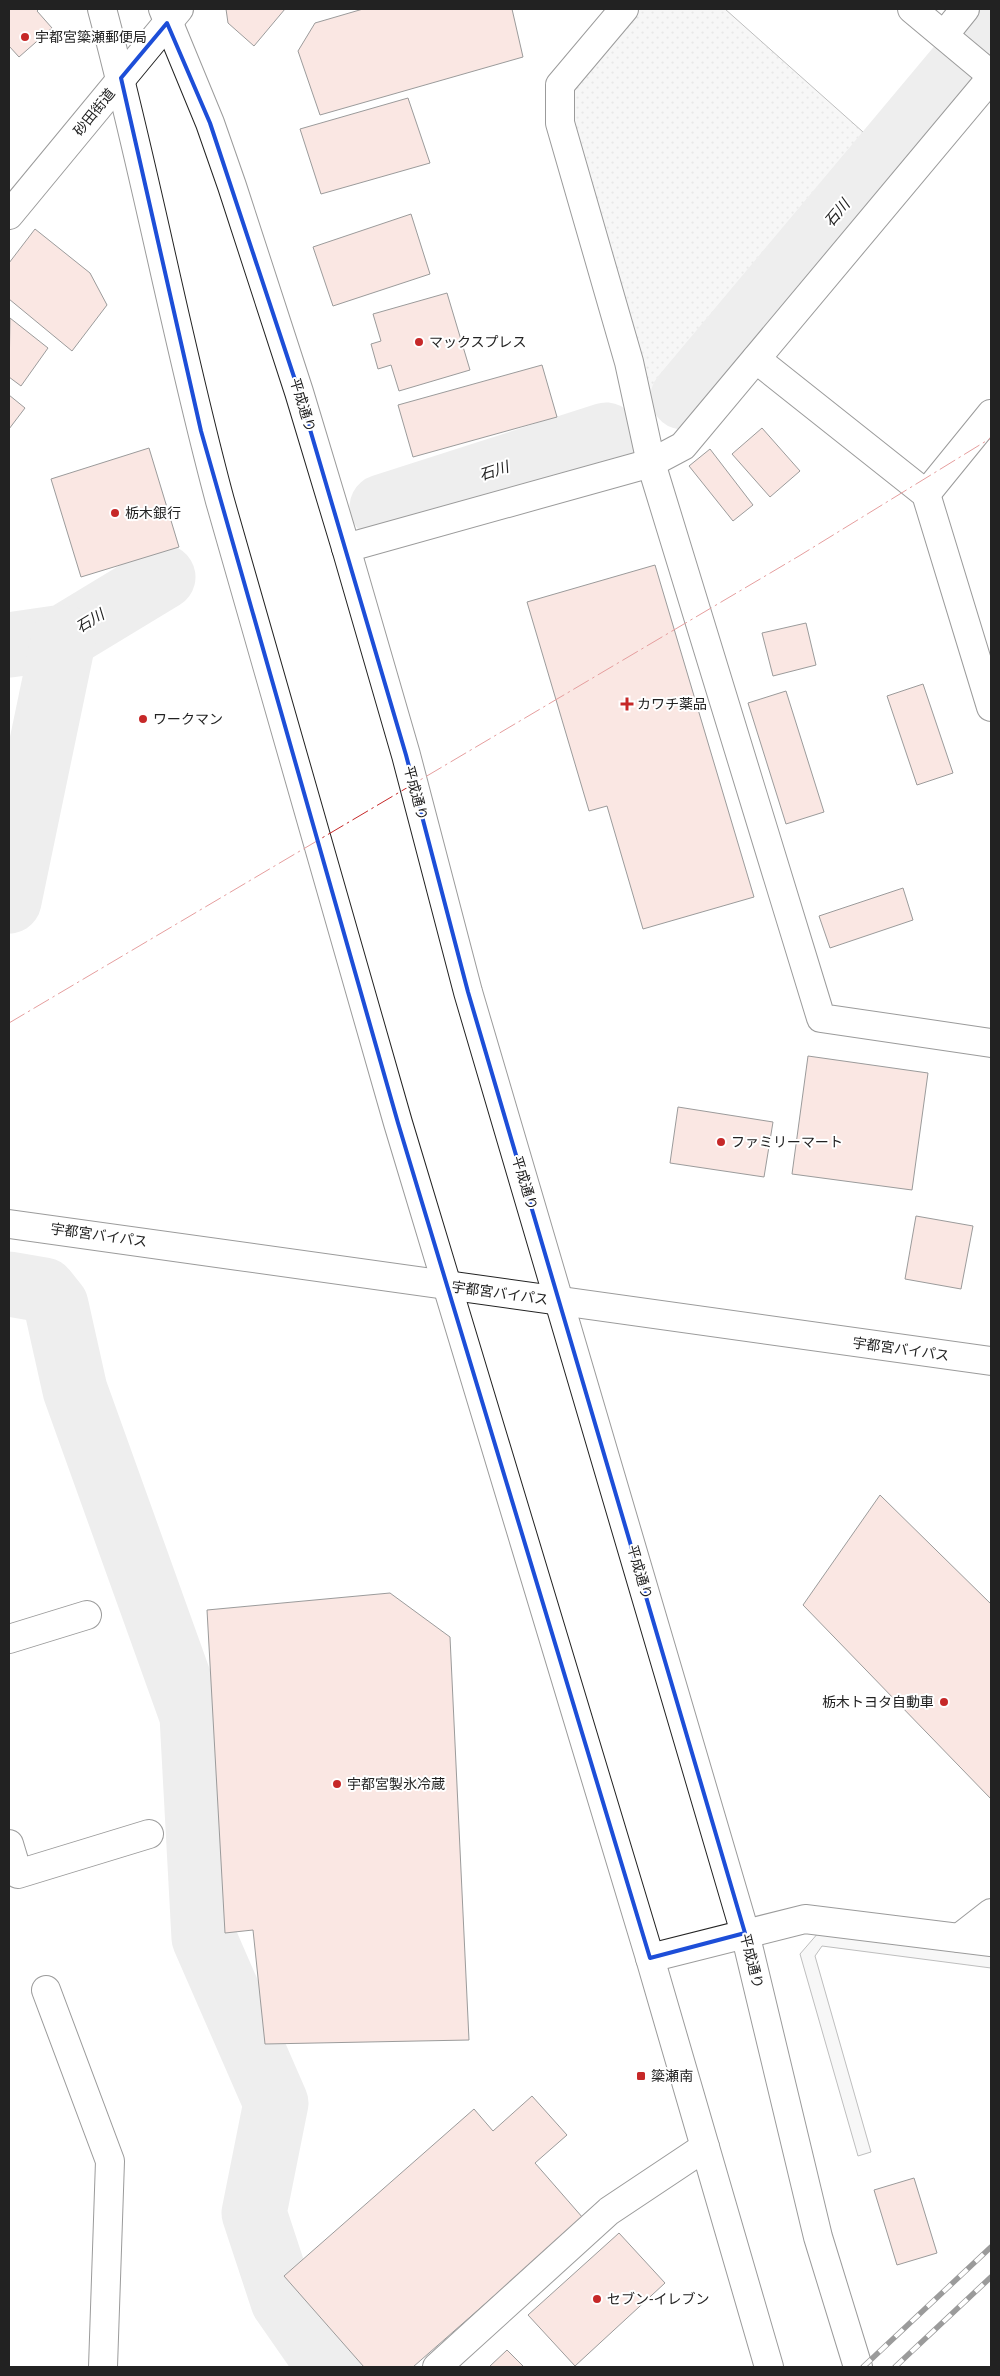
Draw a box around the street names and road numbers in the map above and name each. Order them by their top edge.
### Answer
street label: 砂田街道 [69,84,119,139]
street label: 平成通り [286,375,321,434]
street label: 平成通り [400,763,433,822]
street label: 平成通り [508,1153,543,1212]
street label: 宇都宮バイパス [49,1218,149,1251]
street label: 宇都宮バイパス [450,1276,550,1309]
street label: 宇都宮バイパス [851,1332,951,1365]
street label: 平成通り [624,1542,657,1601]
street label: 平成通り [736,1931,768,1990]

